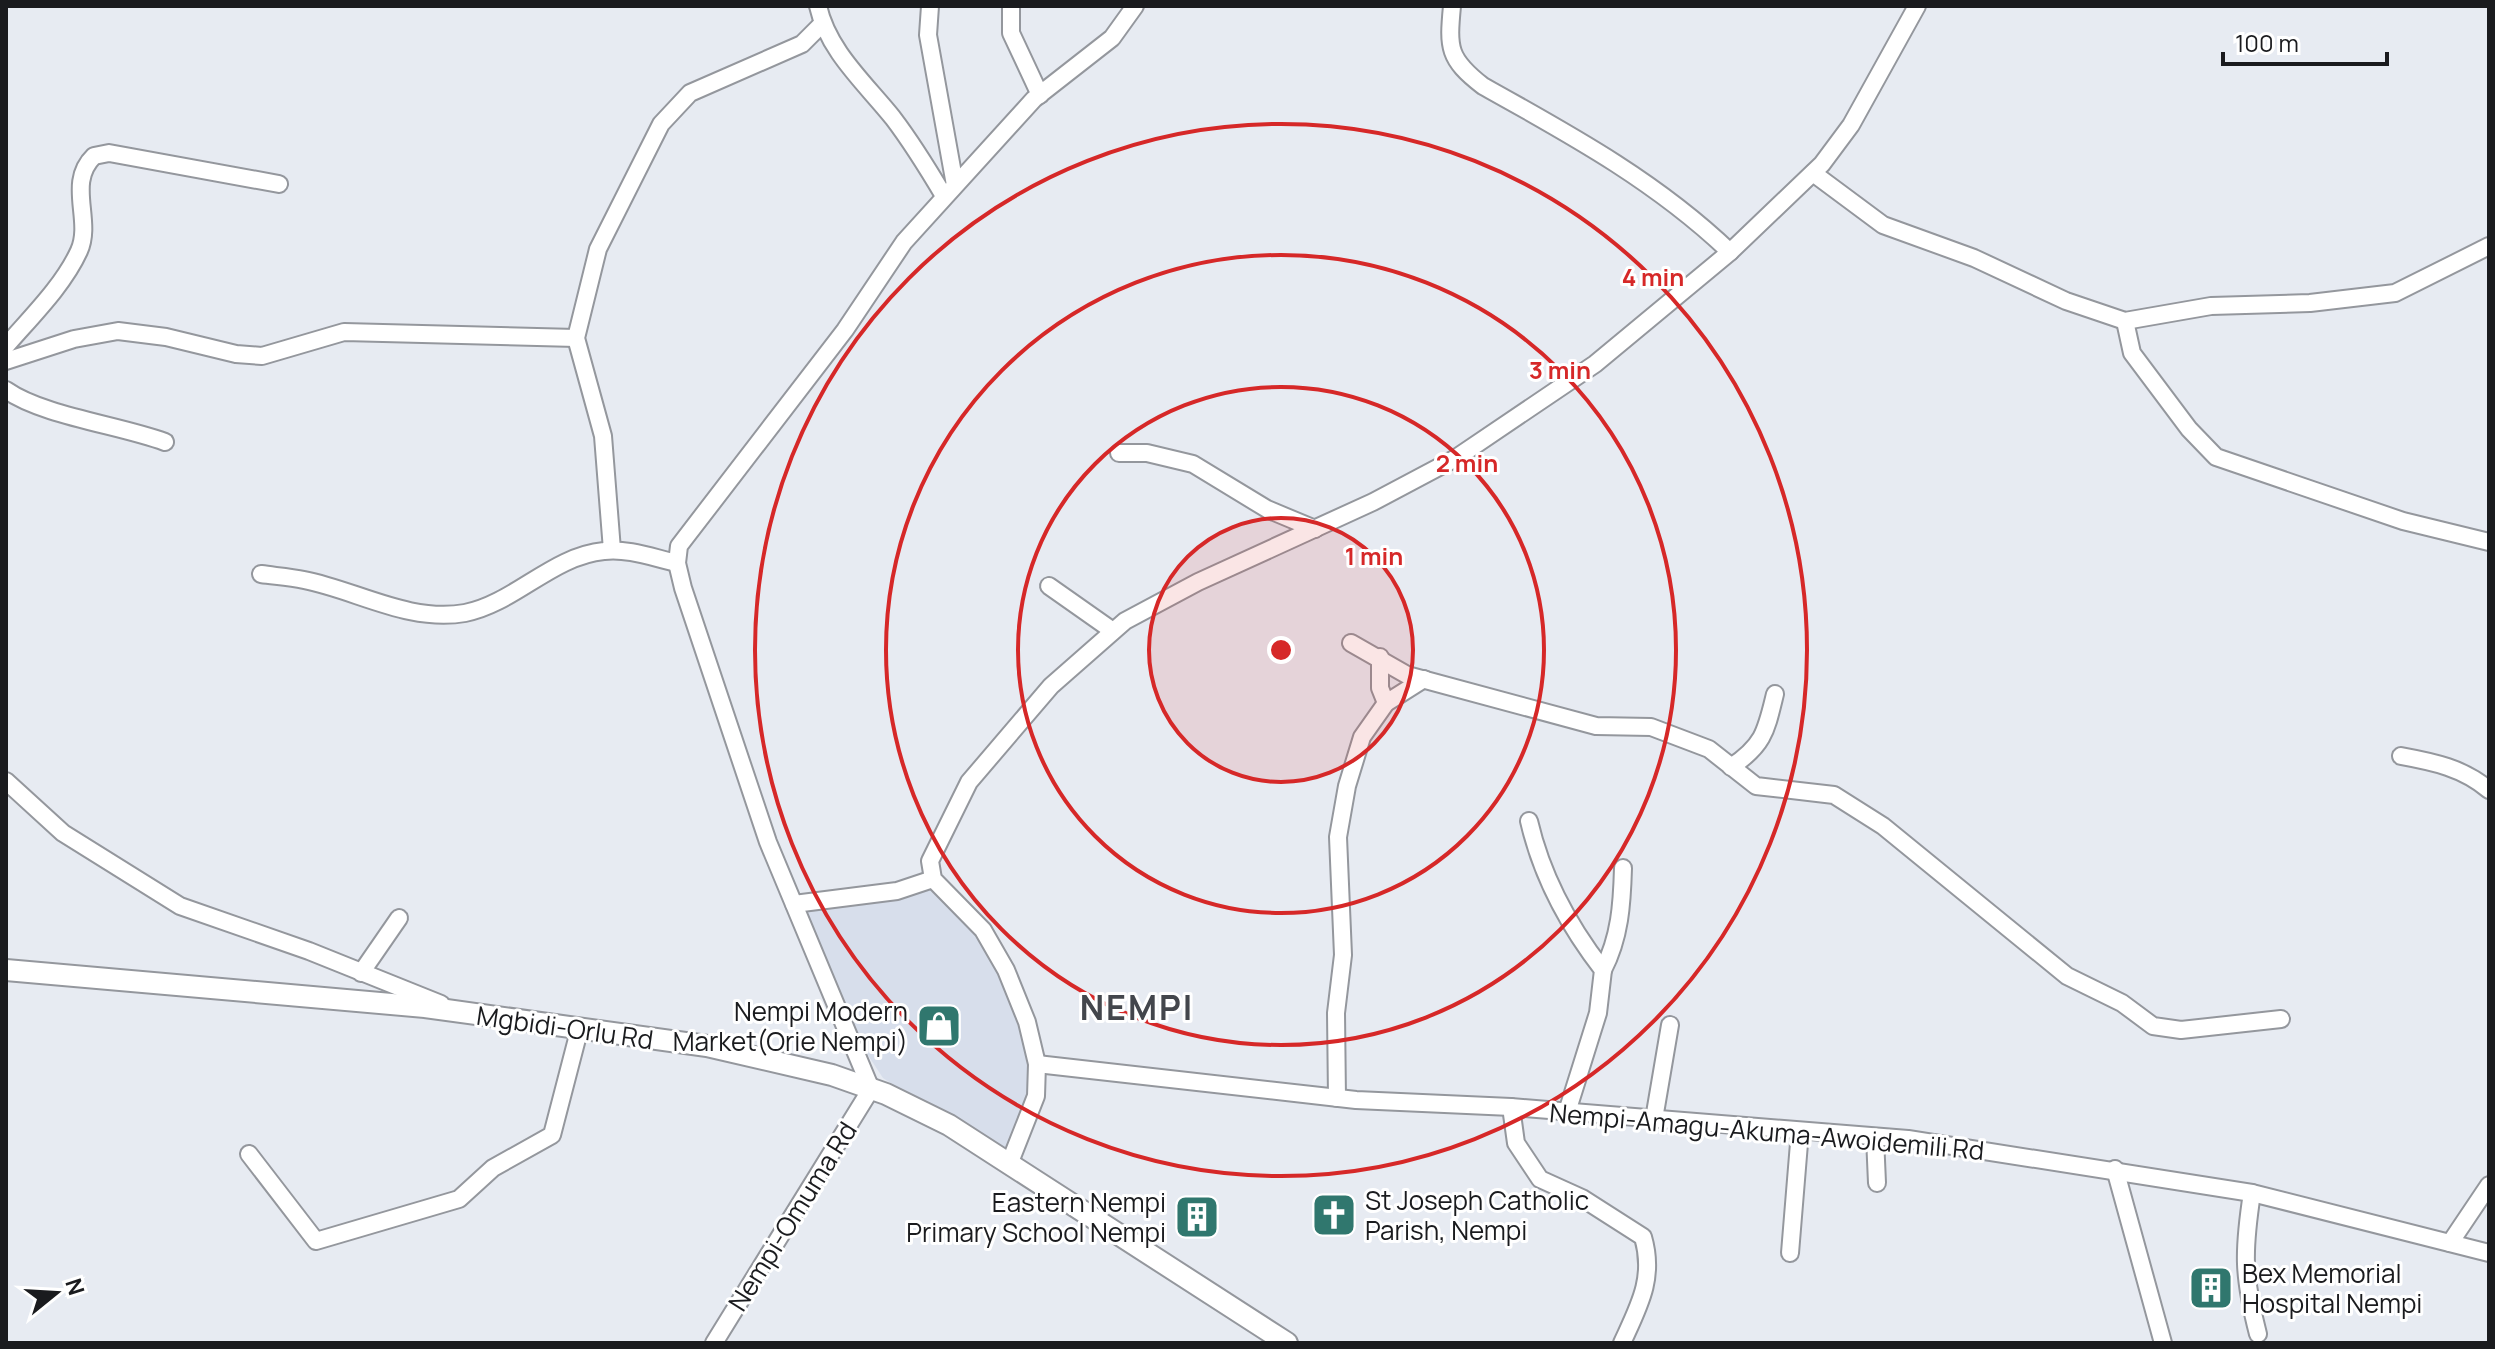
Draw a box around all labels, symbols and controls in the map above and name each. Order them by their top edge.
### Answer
scale bar [2223,16,2387,66]
text: 100 m [2235,26,2299,59]
text: 4 min [1622,260,1684,293]
text: 3 min [1529,353,1591,386]
text: 2 min [1436,446,1498,479]
text: 1 min [1345,539,1403,572]
centre of rings [1267,636,1295,664]
district label: NEMPI [1080,984,1194,1030]
place label: Nempi Modern Market(Orie Nempi) [673,993,908,1059]
street label: Mgbidi-Orlu Rd [474,997,656,1057]
shop icon: Nempi Modern Market(Orie Nempi) [915,1002,963,1050]
street label: Nempi-Amagu-Akuma-Awoidemili Rd [1548,1094,1986,1168]
street label: Nempi-Omuma Rd [719,1115,865,1317]
place label: St Joseph Catholic Parish, Nempi [1365,1182,1589,1248]
place label: Eastern Nempi Primary School Nempi [906,1184,1166,1250]
church icon: St Joseph Catholic Parish, Nempi [1310,1191,1358,1239]
building icon: Eastern Nempi Primary School Nempi [1173,1193,1221,1241]
north arrow [16,1253,96,1333]
place label: Bex Memorial Hospital Nempi [2242,1255,2422,1321]
building icon: Bex Memorial Hospital Nempi [2187,1264,2235,1312]
text: N [58,1275,92,1299]

